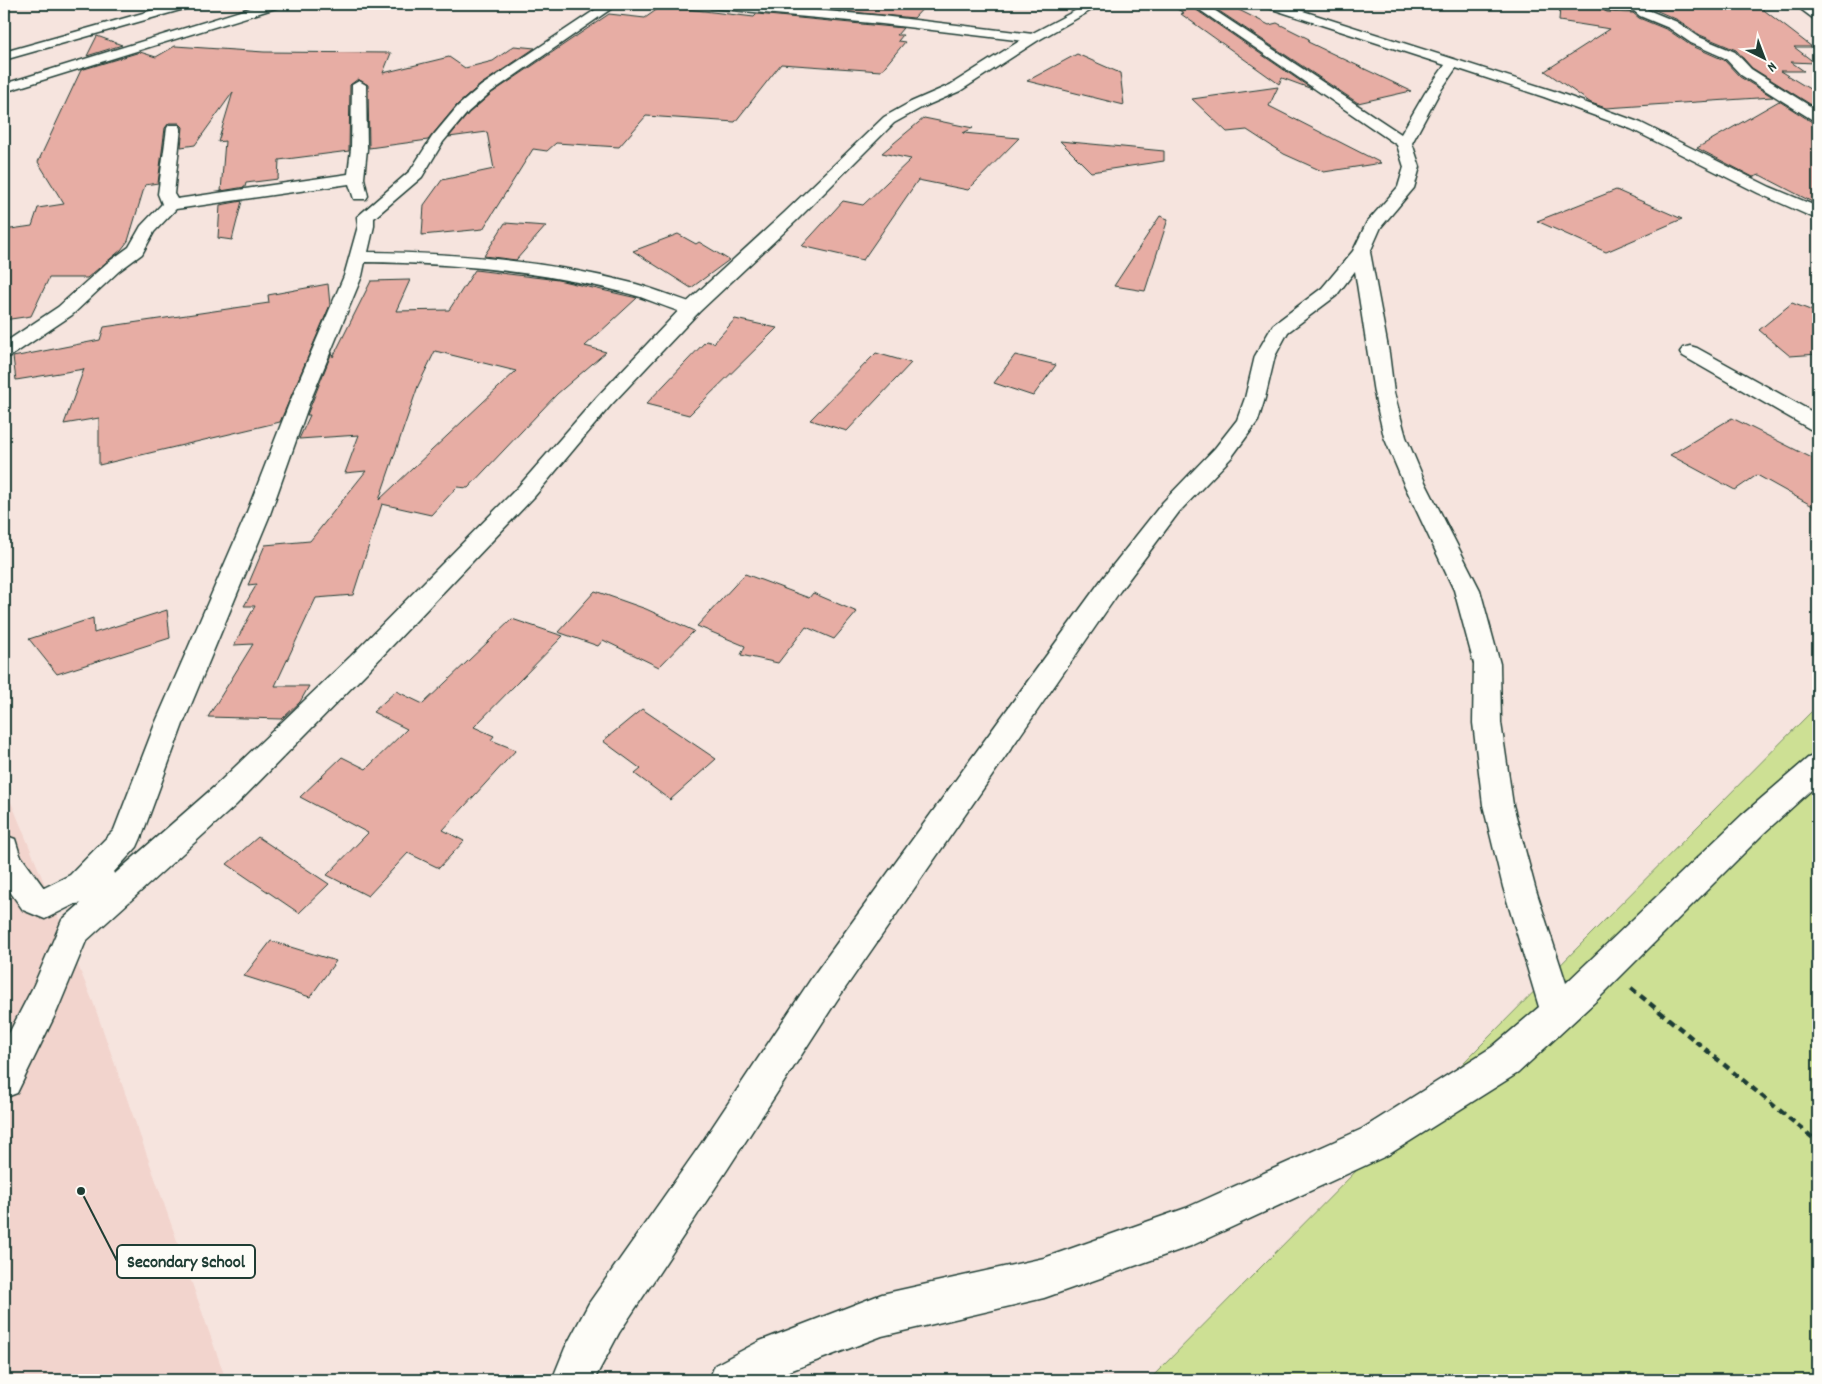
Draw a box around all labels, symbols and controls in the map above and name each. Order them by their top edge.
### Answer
north arrow [1740,32,1790,82]
text: N [1762,56,1781,76]
callout: Secondary School [117,1245,255,1278]
text: Secondary School [127,1251,246,1276]

